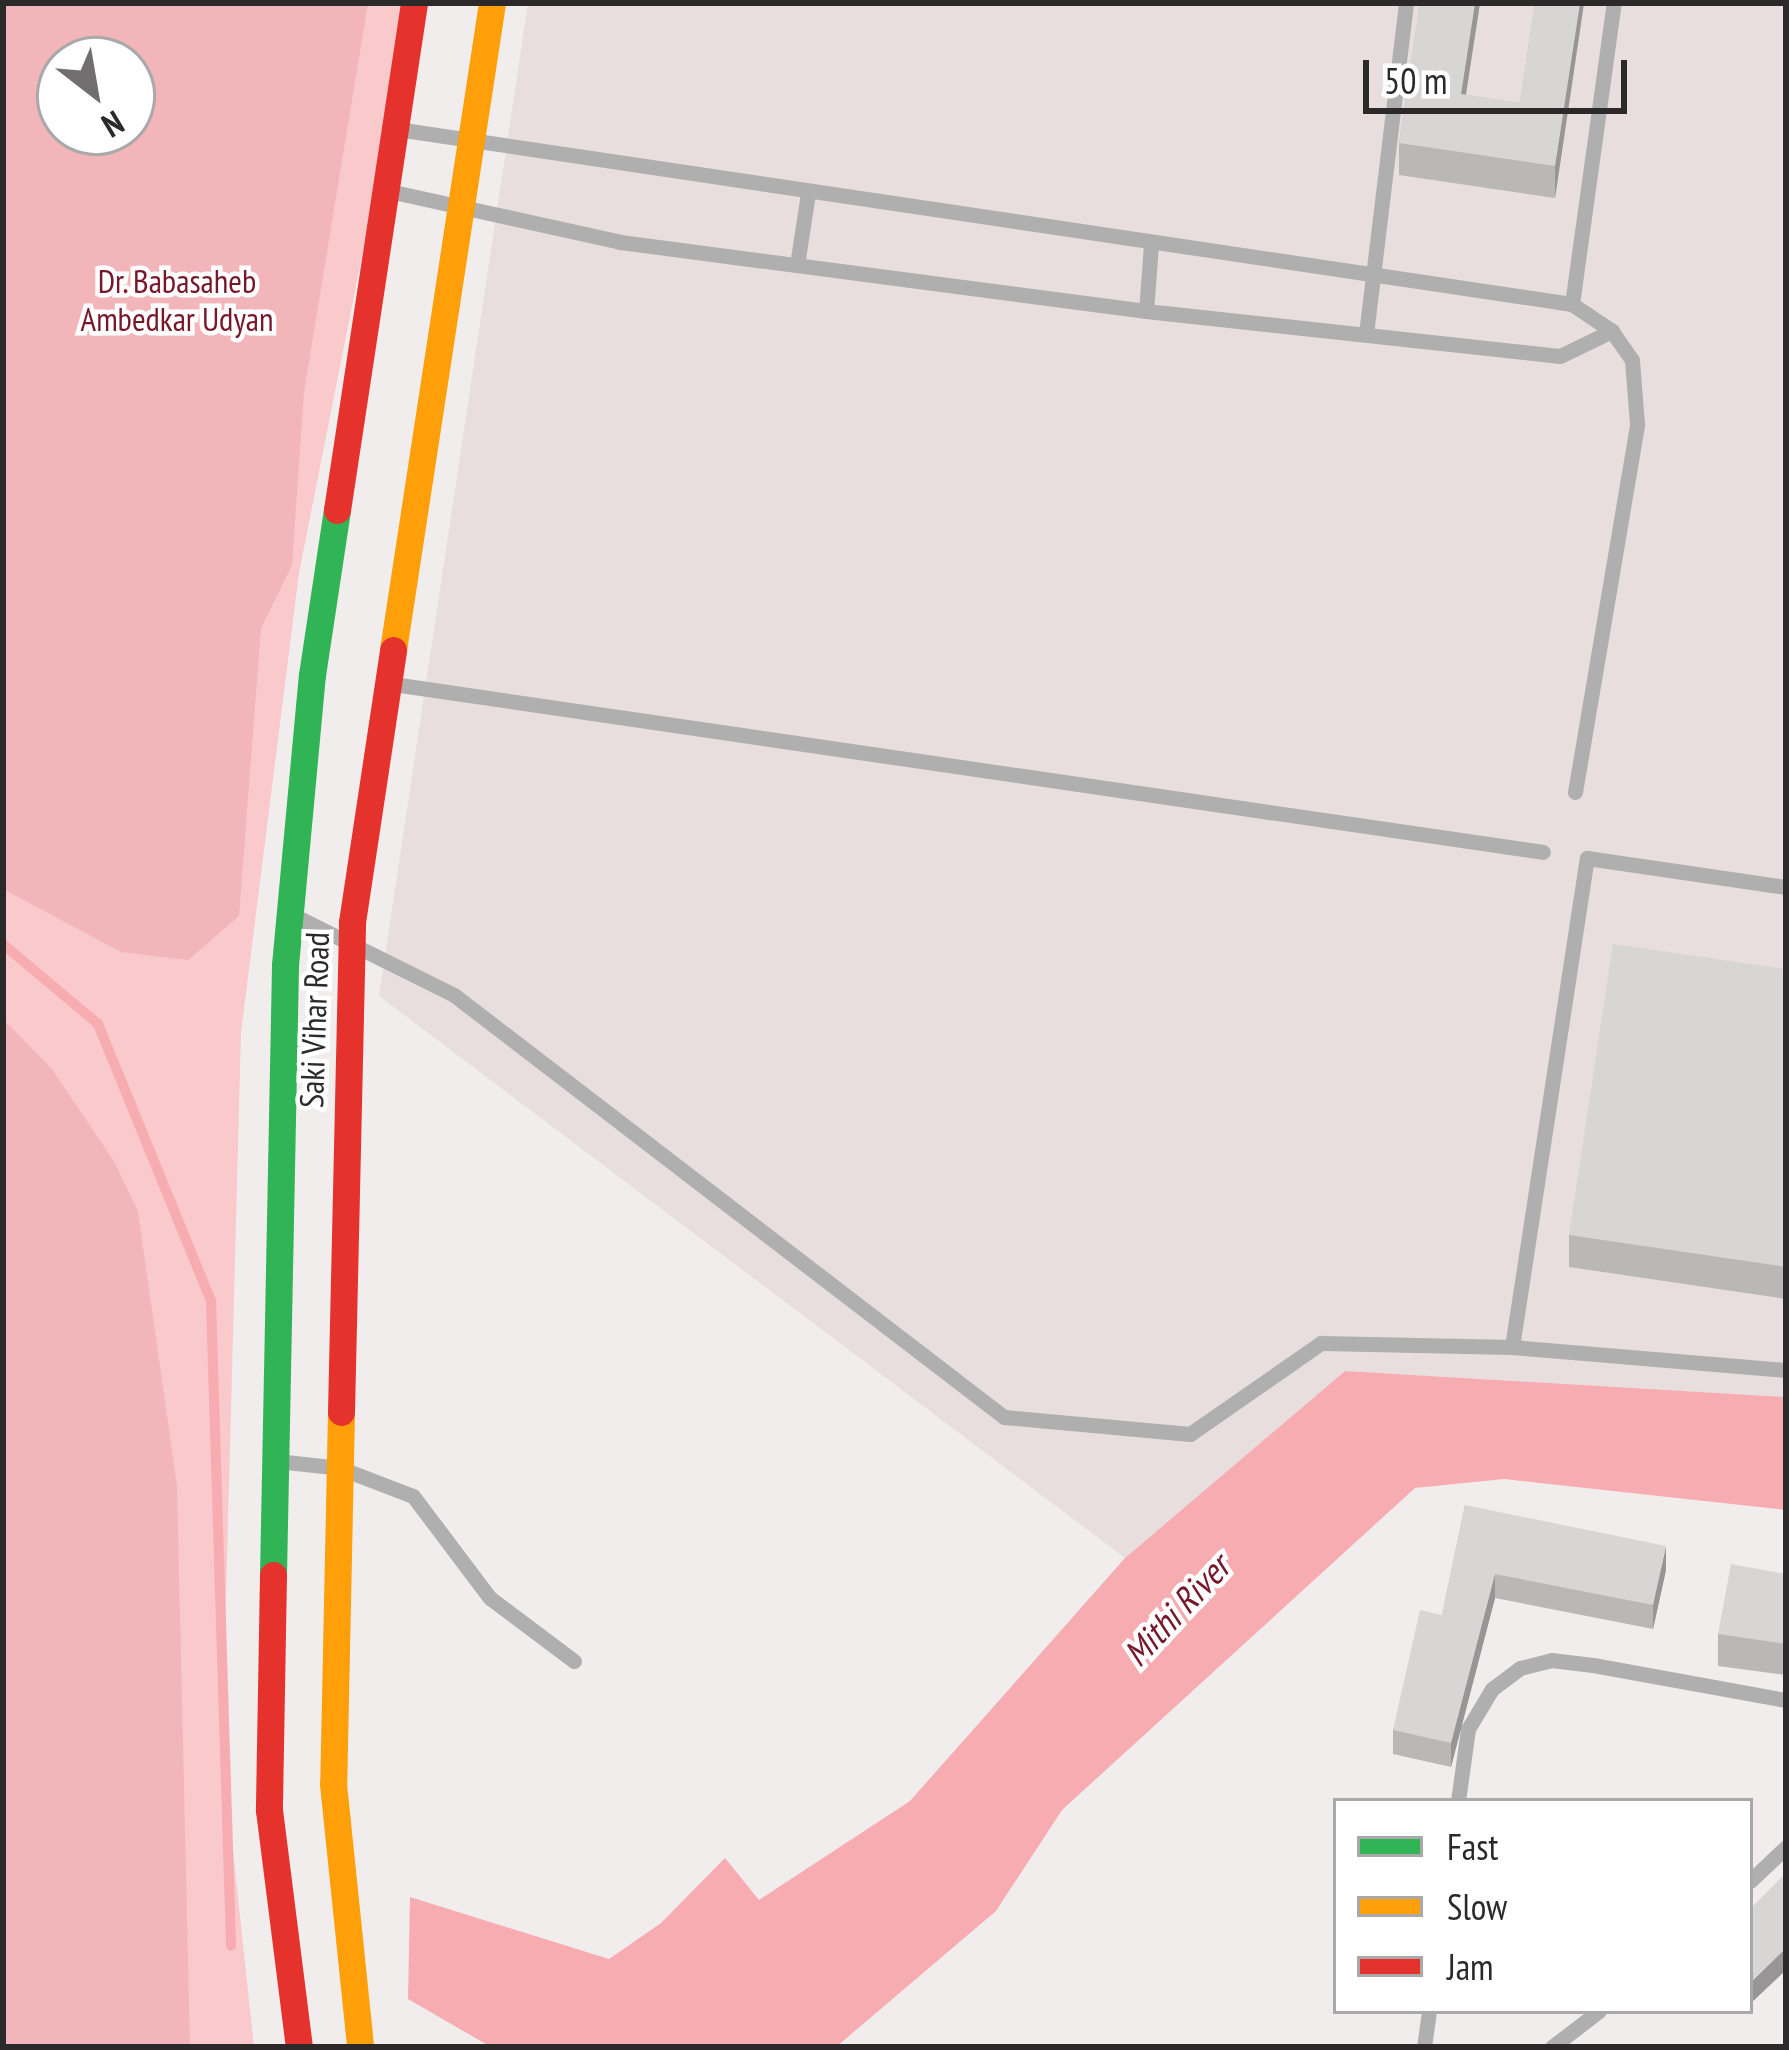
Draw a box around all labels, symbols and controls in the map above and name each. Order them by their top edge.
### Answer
north arrow [36,36,156,156]
scale bar [1369,36,1633,110]
text: 50 m [1384,57,1447,104]
text: N [95,102,132,148]
park label: Dr. Babasaheb Ambedkar Udyan [81,261,273,339]
street label: Saki Vihar Road [291,931,337,1109]
water label: Mithi River [1114,1546,1238,1674]
legend [1333,1798,1753,2014]
text: Fast [1447,1823,1498,1870]
text: Slow [1447,1883,1507,1930]
text: Jam [1447,1943,1494,1990]

